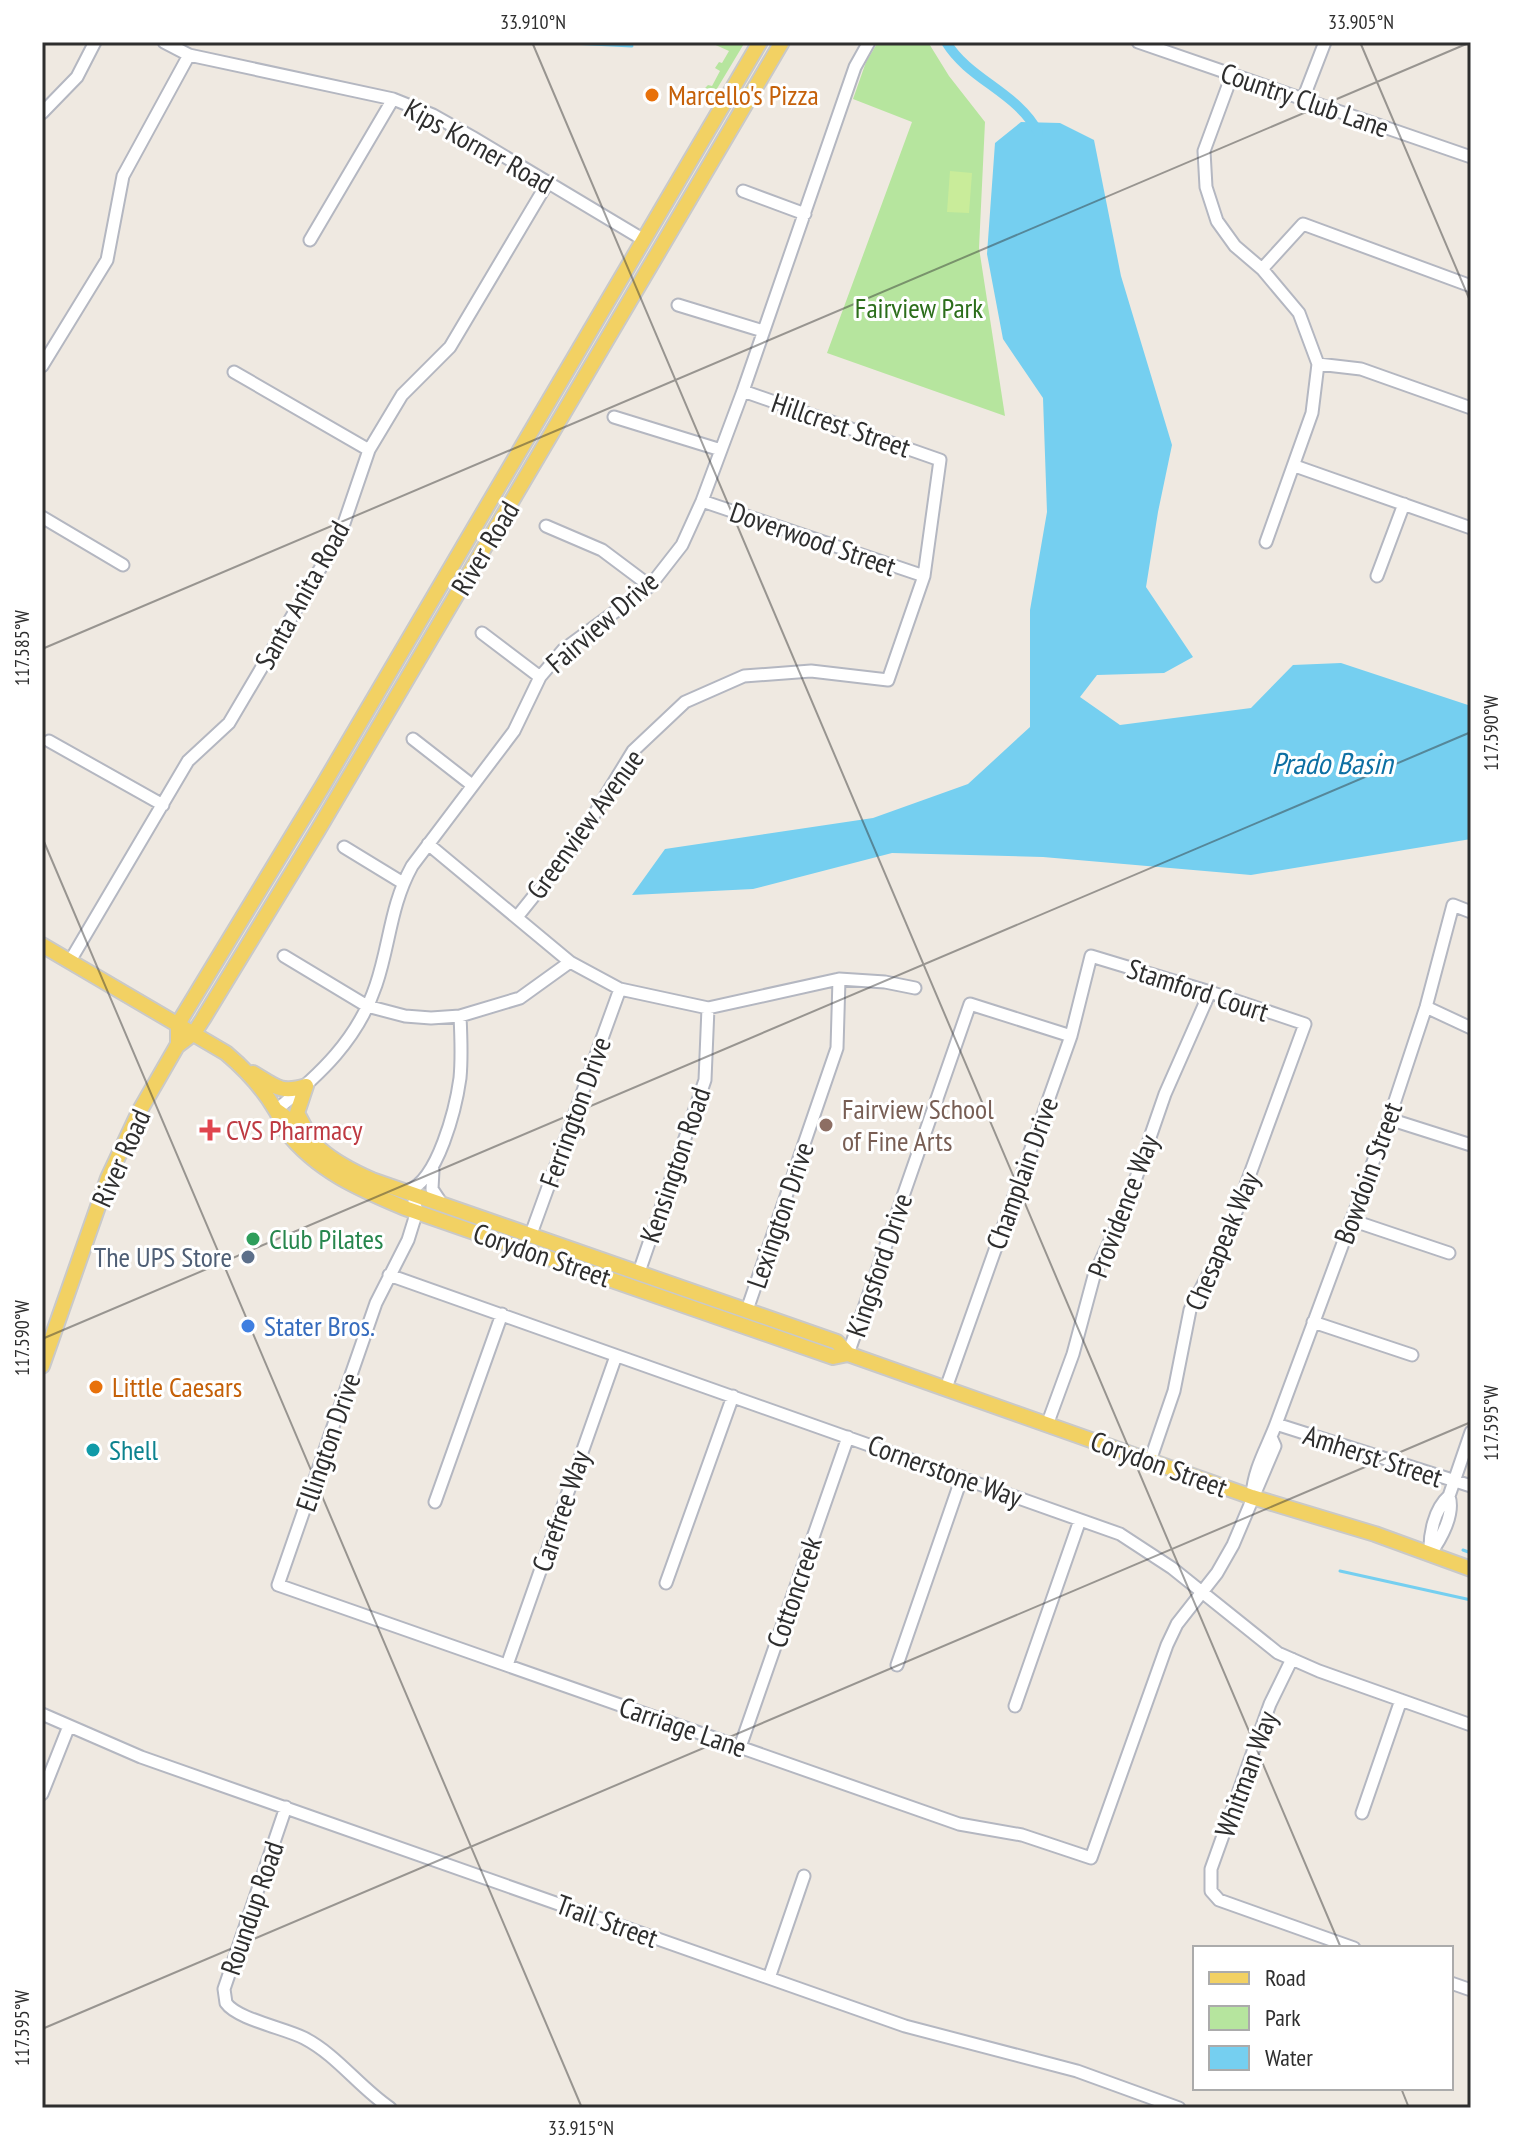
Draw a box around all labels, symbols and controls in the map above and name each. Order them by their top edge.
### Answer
text: 33.910°N [500,9,566,35]
text: 33.905°N [1328,9,1394,35]
street label: Country Club Lane [1216,53,1394,146]
place label: Marcello's Pizza [668,76,819,113]
marker: Marcello's Pizza [643,86,661,104]
street label: Kips Korner Road [398,89,560,202]
park label: Fairview Park [855,289,983,326]
street label: Hillcrest Street [767,384,916,466]
street label: Doverwood Street [725,493,901,584]
street label: River Road [442,494,527,602]
street label: Santa Anita Road [246,514,357,675]
street label: Fairview Drive [538,563,666,681]
text: 117.585°W [9,609,35,686]
text: 117.590°W [1478,694,1504,771]
street label: Greenview Avenue [518,741,652,906]
water label: Prado Basin [1271,743,1394,782]
street label: Stamford Court [1123,949,1274,1030]
street label: Ferrington Drive [530,1031,619,1192]
street label: Kensington Road [631,1082,718,1247]
place label: Fairview School of Fine Arts [842,1090,994,1159]
street label: Champlain Drive [977,1091,1066,1254]
street label: Bowdoin Street [1325,1097,1410,1249]
street label: River Road [83,1103,158,1213]
place label: CVS Pharmacy [226,1111,363,1148]
marker: Fairview School of Fine Arts [817,1116,835,1134]
marker: CVS Pharmacy [201,1121,219,1139]
street label: Providence Way [1078,1129,1167,1283]
street label: Lexington Drive [737,1137,822,1293]
street label: Chesapeak Way [1176,1165,1268,1316]
street label: Kingsford Drive [837,1188,920,1342]
street label: Corydon Street [469,1214,616,1295]
place label: Club Pilates [269,1220,384,1257]
marker: Club Pilates [244,1230,262,1248]
place label: The UPS Store [94,1238,232,1275]
marker: The UPS Store [239,1248,257,1266]
text: 117.590°W [9,1299,35,1376]
place label: Stater Bros. [264,1307,375,1344]
marker: Stater Bros. [239,1317,257,1335]
place label: Little Caesars [112,1368,242,1405]
street label: Ellington Drive [287,1368,368,1516]
marker: Little Caesars [87,1378,105,1396]
text: 117.595°W [1478,1384,1504,1461]
street label: Amherst Street [1299,1416,1448,1495]
street label: Corydon Street [1086,1422,1233,1505]
street label: Cornerstone Way [863,1426,1028,1516]
place label: Shell [109,1431,158,1468]
marker: Shell [84,1441,102,1459]
street label: Carefree Way [523,1445,599,1576]
street label: Cottoncreek [757,1531,830,1652]
street label: Carriage Lane [615,1688,752,1766]
street label: Whitman Way [1206,1705,1286,1842]
street label: Roundup Road [211,1836,292,1980]
street label: Trail Street [551,1885,663,1956]
legend [1193,1946,1453,2090]
text: Road [1265,1962,1306,1993]
text: 117.595°W [9,1989,35,2066]
text: Park [1265,2002,1301,2033]
text: Water [1265,2042,1313,2073]
text: 33.915°N [548,2115,614,2141]

